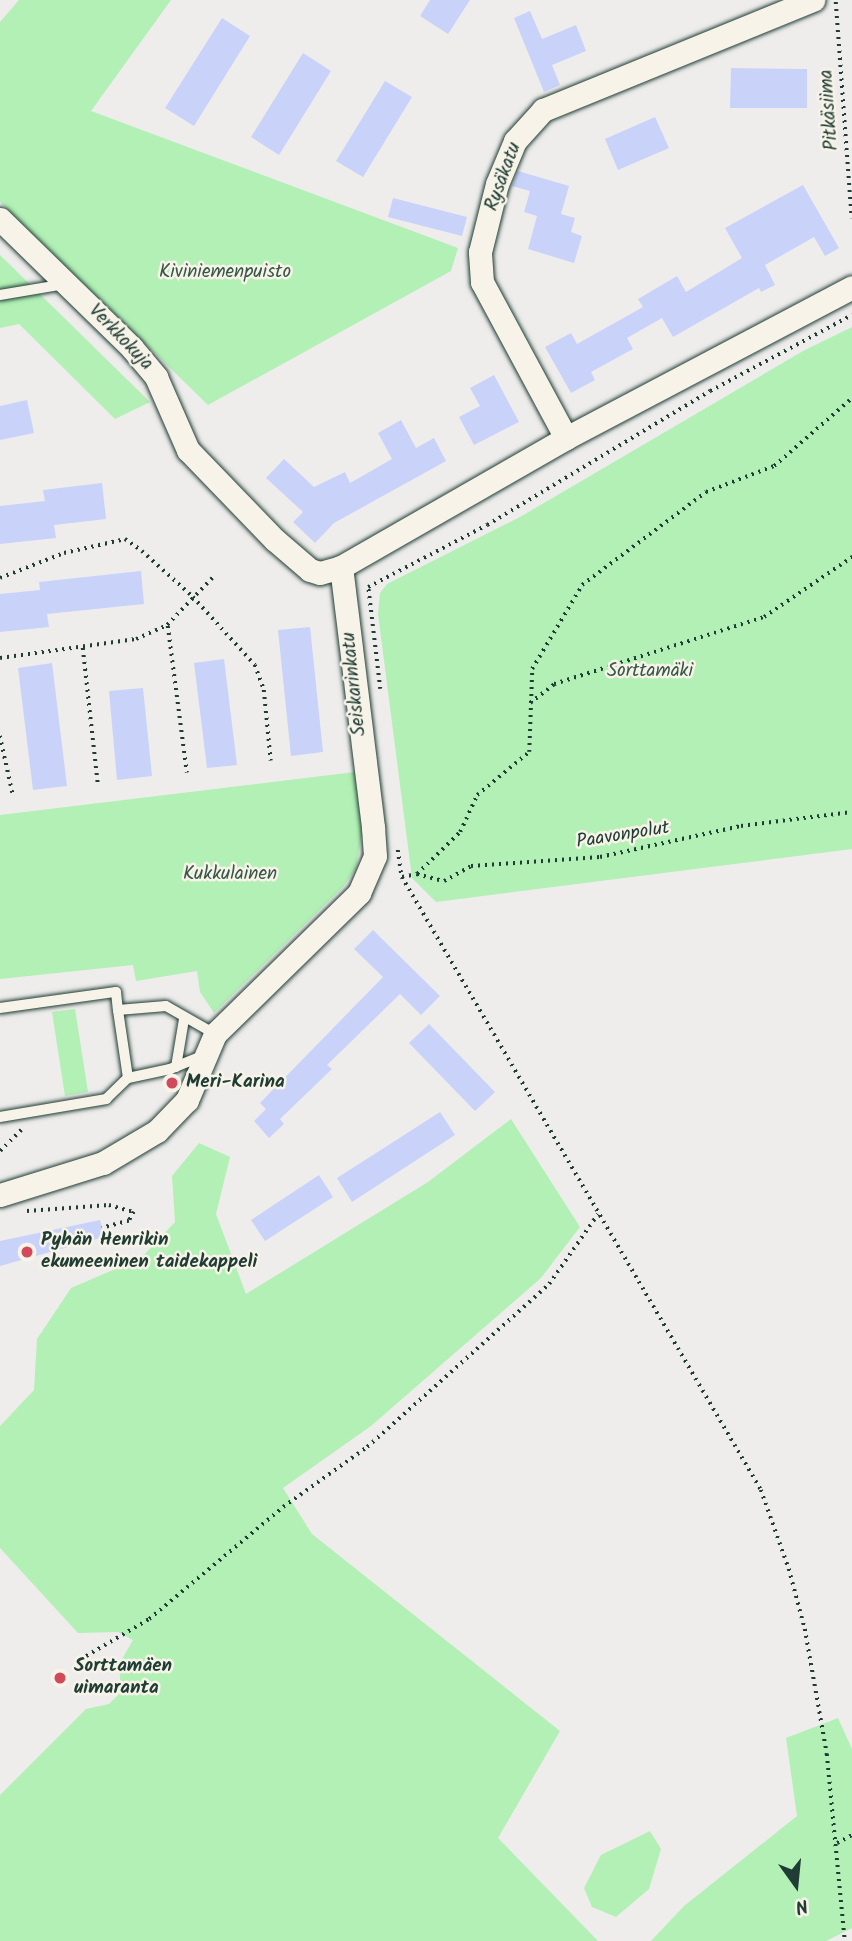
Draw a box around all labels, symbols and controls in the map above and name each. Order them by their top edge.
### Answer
street label: Pitkäsiima [816,69,844,151]
street label: Rysäkatu [481,140,527,214]
park label: Kiviniemenpuisto [159,262,291,284]
street label: Verkkokuja [83,300,157,376]
street label: Seiskarinkatu [338,631,372,737]
park label: Sorttamäki [607,661,693,683]
street label: Paavonpolut [575,817,671,855]
park label: Kukkulainen [183,864,277,886]
place label: Meri-Karina [186,1072,285,1094]
marker: Meri-Karina [164,1075,180,1091]
place label: Pyhän Henrikin ekumeeninen taidekappeli [41,1230,258,1274]
marker: Pyhän Henrikin ekumeeninen taidekappeli [19,1244,35,1260]
place label: Sorttamäen uimaranta [74,1656,172,1700]
marker: Sorttamäen uimaranta [52,1670,68,1686]
north arrow [761,1850,831,1920]
text: N [792,1889,811,1921]

